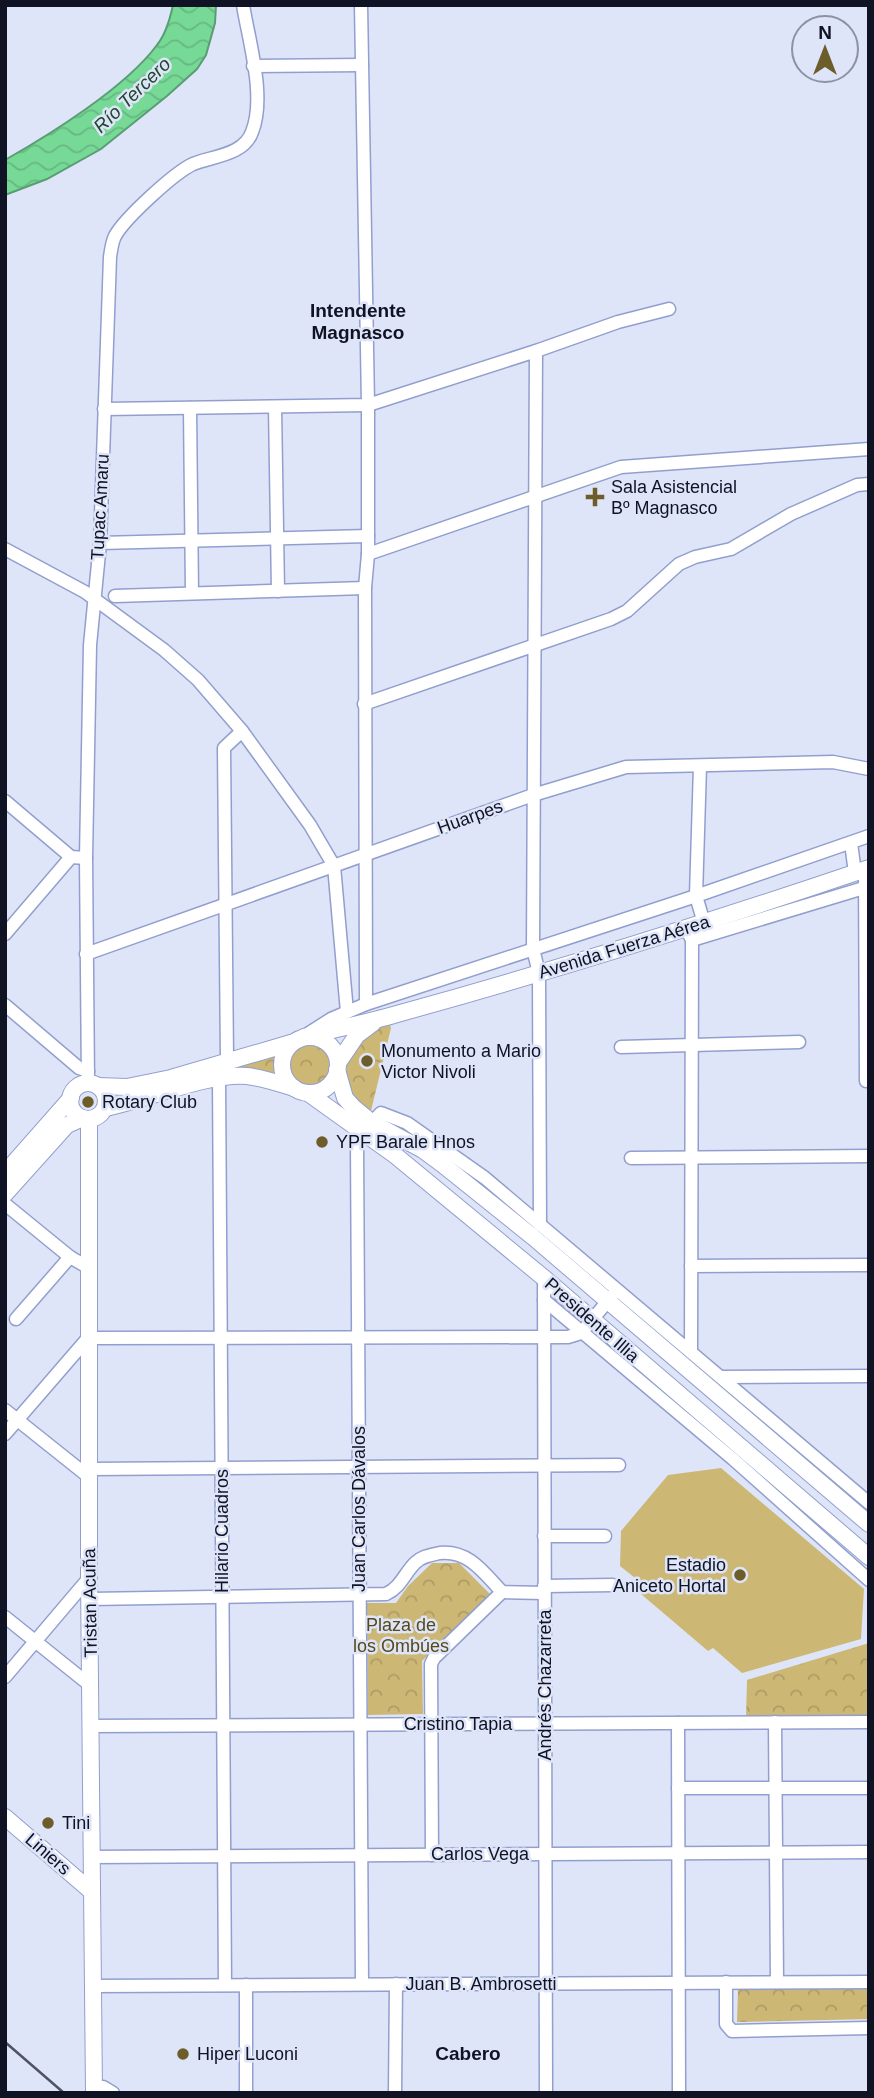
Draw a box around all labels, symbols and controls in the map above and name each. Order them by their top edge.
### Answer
north arrow [790,14,860,84]
text: N [818,22,832,43]
water label: Río Tercero [89,53,175,137]
district label: Intendente Magnasco [310,300,406,343]
street label: Tupac Amaru [87,453,113,561]
place label: Sala Asistencial Bº Magnasco [611,477,737,518]
marker: Sala Asistencial Bº Magnasco [585,487,605,507]
street label: Huarpes [435,796,505,838]
street label: Avenida Fuerza Aérea [536,911,713,983]
place label: Monumento a Mario Victor Nivoli [381,1041,541,1082]
marker: Monumento a Mario Victor Nivoli [359,1053,375,1069]
place label: Rotary Club [102,1092,197,1112]
marker: Rotary Club [80,1094,96,1110]
place label: YPF Barale Hnos [336,1132,475,1152]
marker: YPF Barale Hnos [314,1134,330,1150]
street label: Presidente Illia [541,1274,644,1367]
street label: Juan Carlos Dávalos [349,1426,369,1592]
street label: Hilario Cuadros [212,1469,232,1593]
street label: Tristan Acuña [79,1547,101,1658]
place label: Estadio Aniceto Hortal [613,1555,726,1596]
marker: Estadio Aniceto Hortal [732,1567,748,1583]
street label: Andrés Chazarreta [535,1608,555,1761]
park label: Plaza de los Ombúes [353,1615,449,1656]
street label: Cristino Tapia [404,1714,513,1734]
place label: Tini [62,1813,90,1833]
marker: Tini [40,1815,56,1831]
street label: Liniers [21,1829,75,1879]
street label: Carlos Vega [431,1844,530,1864]
street label: Juan B. Ambrosetti [405,1974,557,1994]
district label: Cabero [435,2043,501,2064]
place label: Hiper Luconi [197,2044,298,2064]
marker: Hiper Luconi [175,2046,191,2062]

